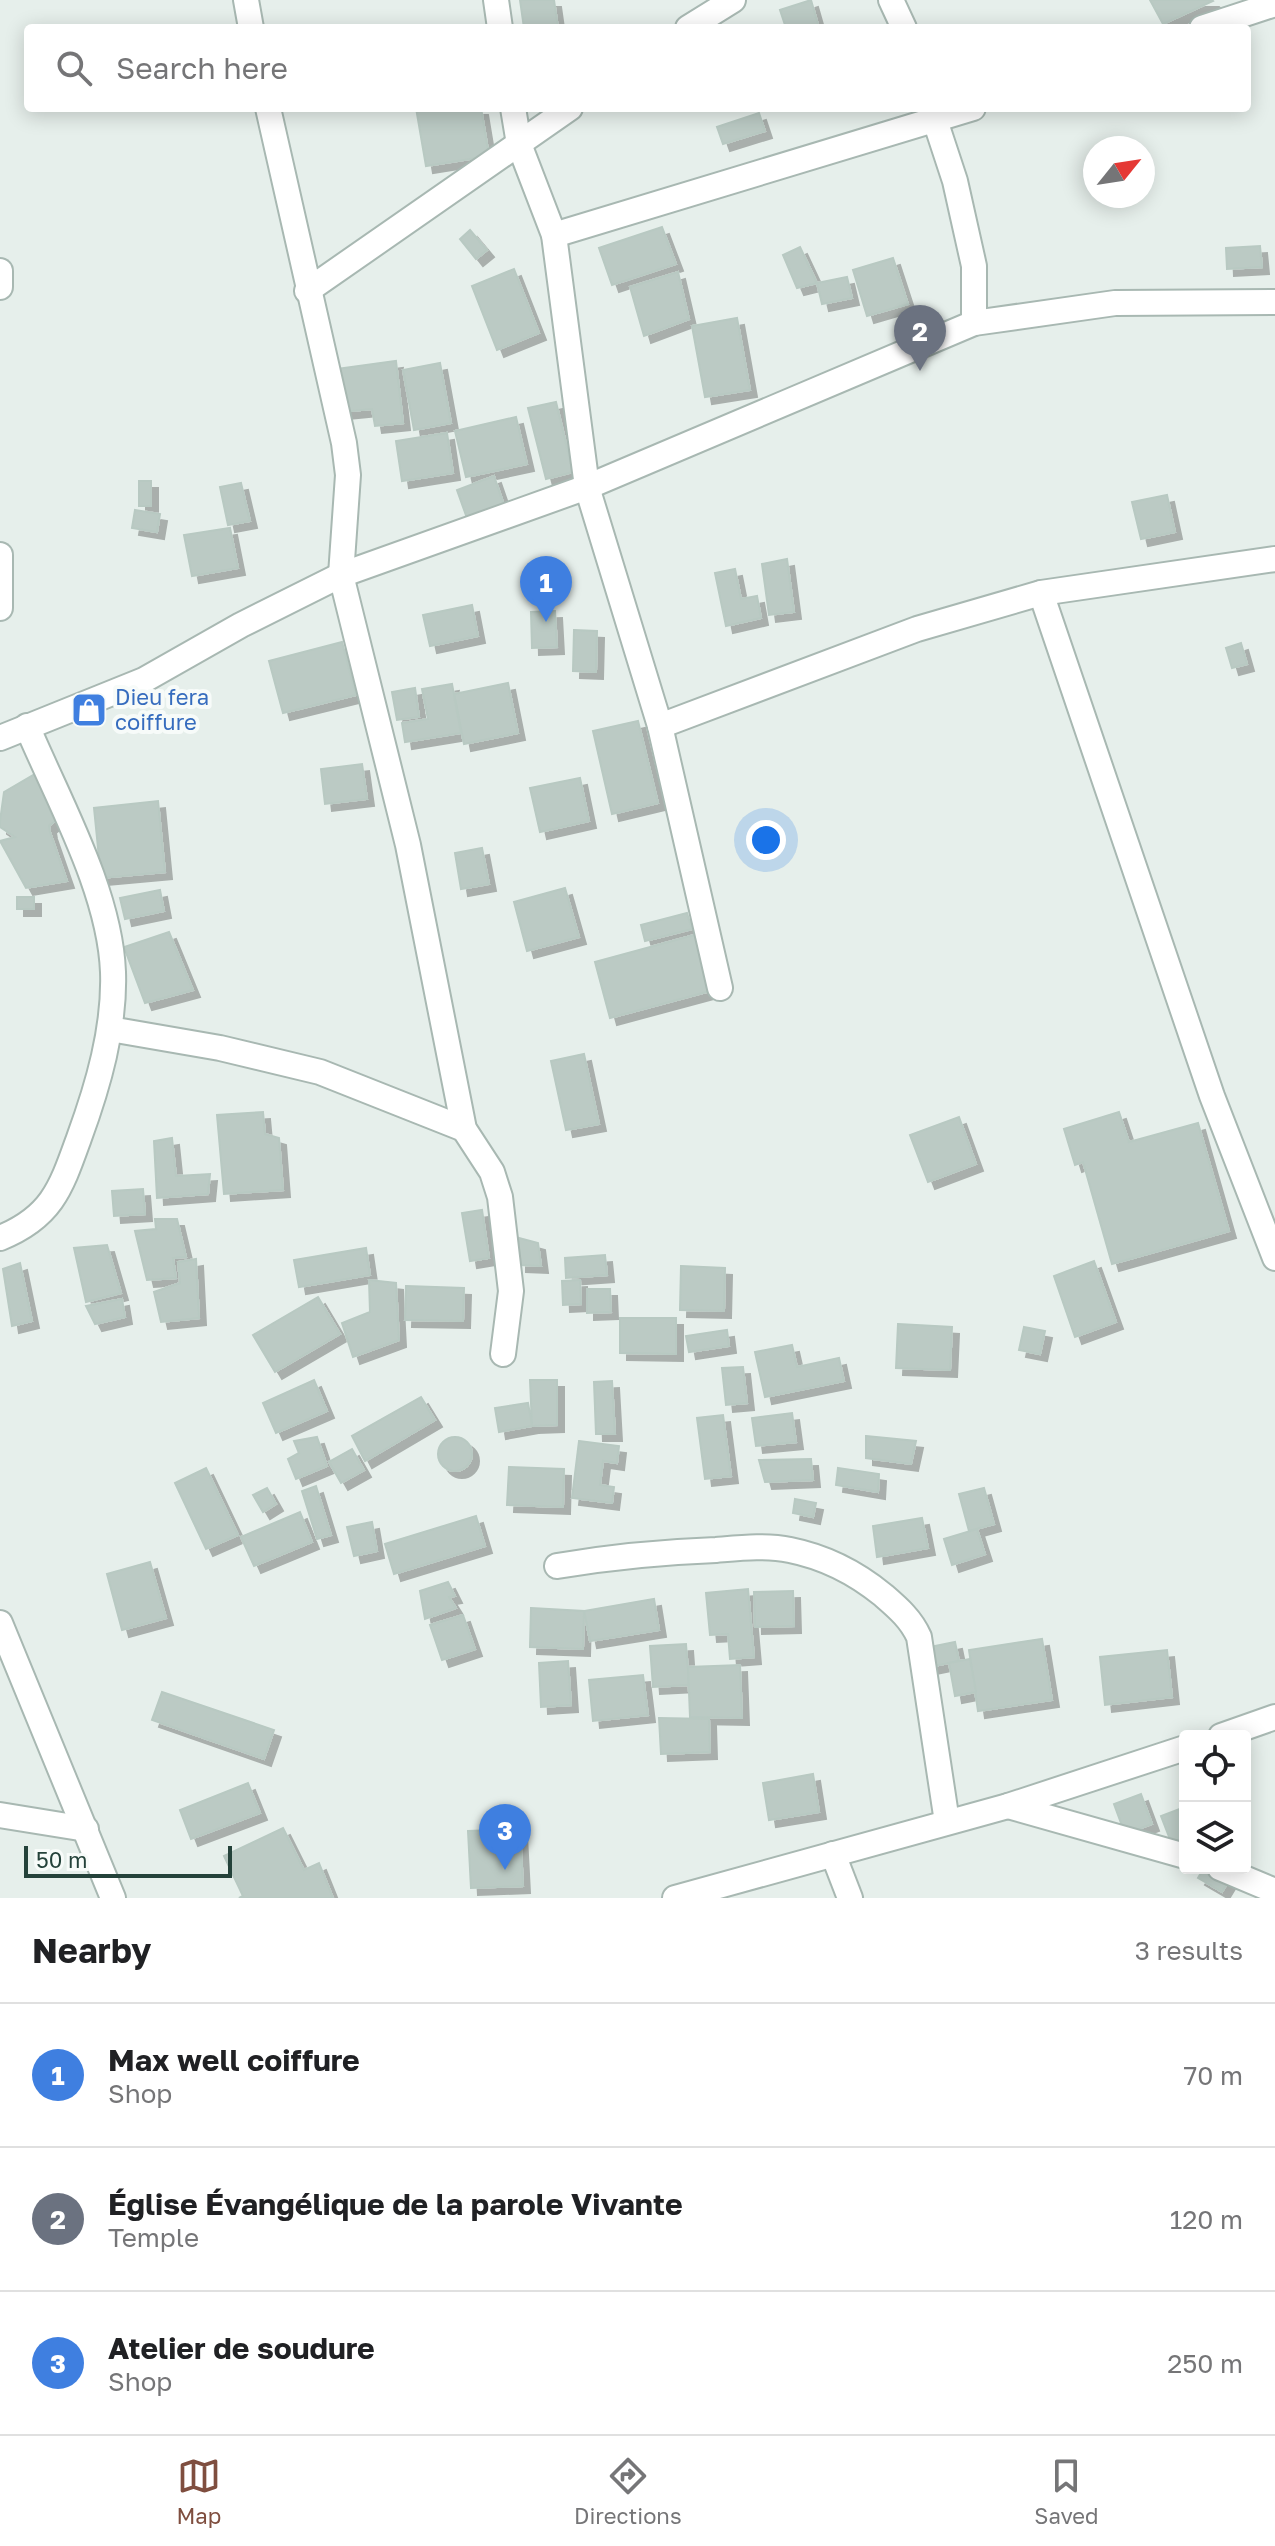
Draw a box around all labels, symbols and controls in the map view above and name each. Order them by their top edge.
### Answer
search box [24,24,1251,112]
icon: search [52,46,96,90]
text: Search here [116,50,288,86]
north arrow [1083,136,1155,208]
pin: 2 [894,305,946,371]
pin: 1 [520,556,572,622]
place label: Dieu fera coiffure [115,683,209,735]
shop icon: Dieu fera coiffure [70,691,108,729]
your location [746,820,786,860]
map controls [1179,1730,1251,1874]
button: locate [1179,1730,1251,1802]
button: layers [1179,1802,1251,1874]
pin: 3 [479,1804,531,1870]
scale bar [24,1842,232,1878]
text: 50 m [36,1846,87,1873]
text: Nearby [32,1930,152,1970]
text: 3 results [1135,1935,1243,1966]
text: Max well coiffure [108,2042,360,2078]
text: 1 [51,2060,65,2091]
text: 70 m [1184,2060,1243,2091]
text: Shop [108,2078,172,2109]
text: Église Évangélique de la parole Vivante [108,2186,683,2222]
text: 2 [50,2204,66,2235]
text: 120 m [1170,2204,1243,2235]
text: Temple [108,2222,199,2253]
text: Atelier de soudure [108,2330,375,2366]
text: 3 [50,2348,66,2379]
text: 250 m [1167,2348,1243,2379]
text: Shop [108,2366,172,2397]
tab: Map [176,2454,221,2529]
tab: Directions [574,2454,682,2529]
tab: Saved [1034,2454,1099,2529]

